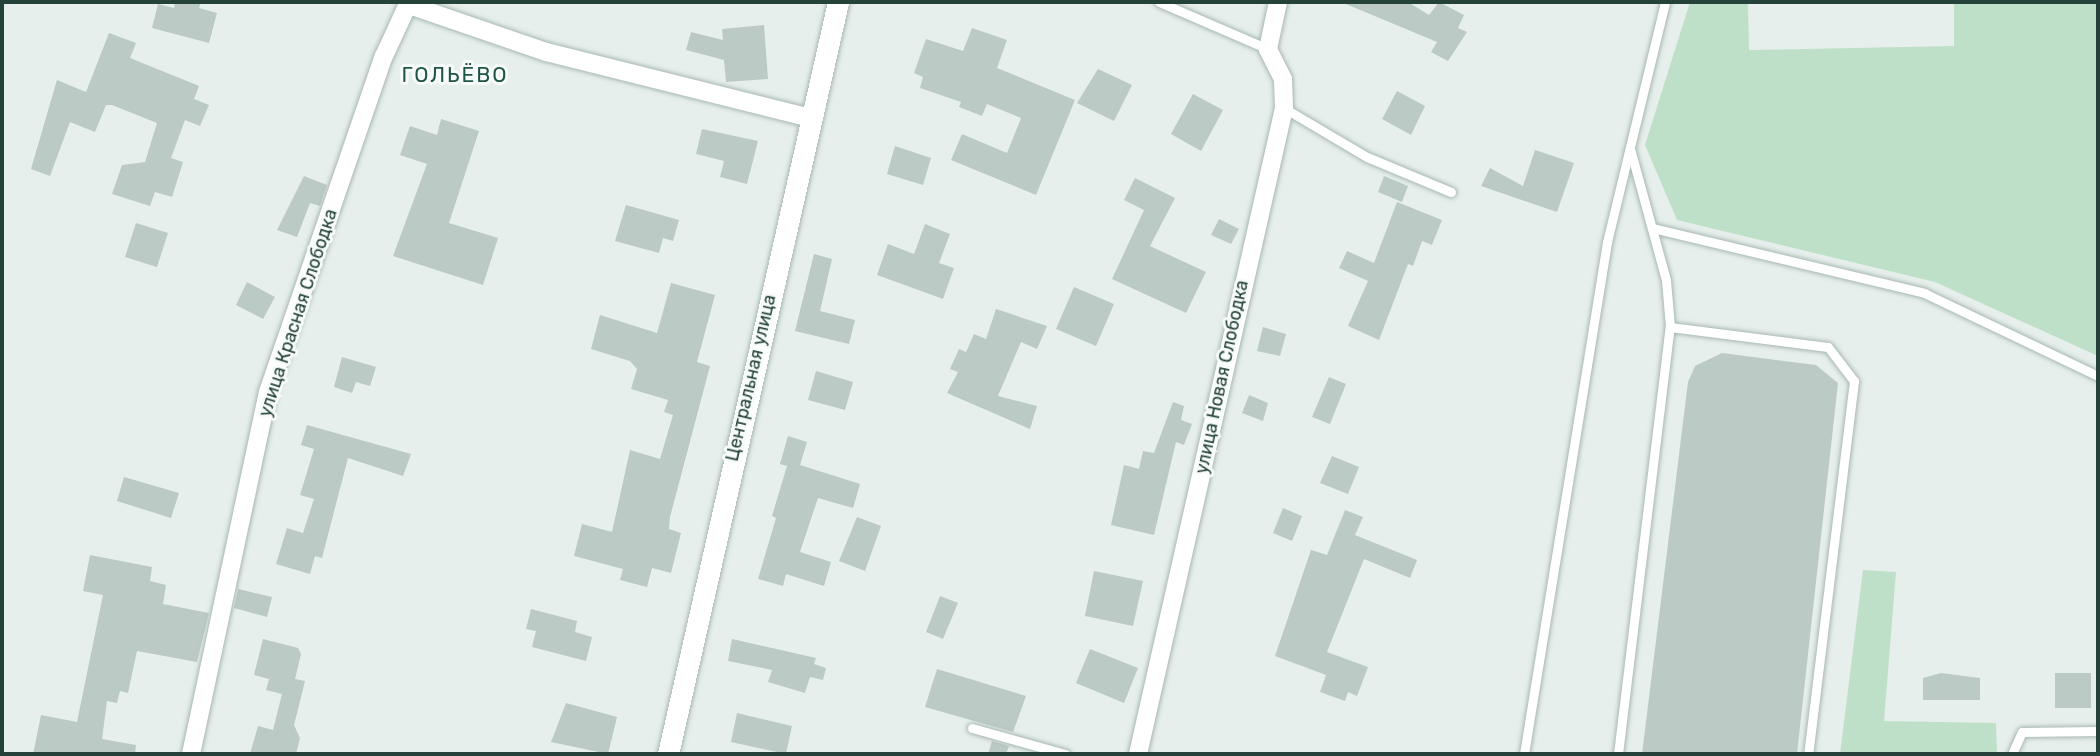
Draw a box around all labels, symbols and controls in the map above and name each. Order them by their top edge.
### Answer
district label: ГОЛЬЁВО [402,62,508,88]
street label: улица Красная Слободка [254,206,342,420]
street label: улица Новая Слободка [1191,278,1253,476]
street label: Центральная улица [721,293,781,463]

